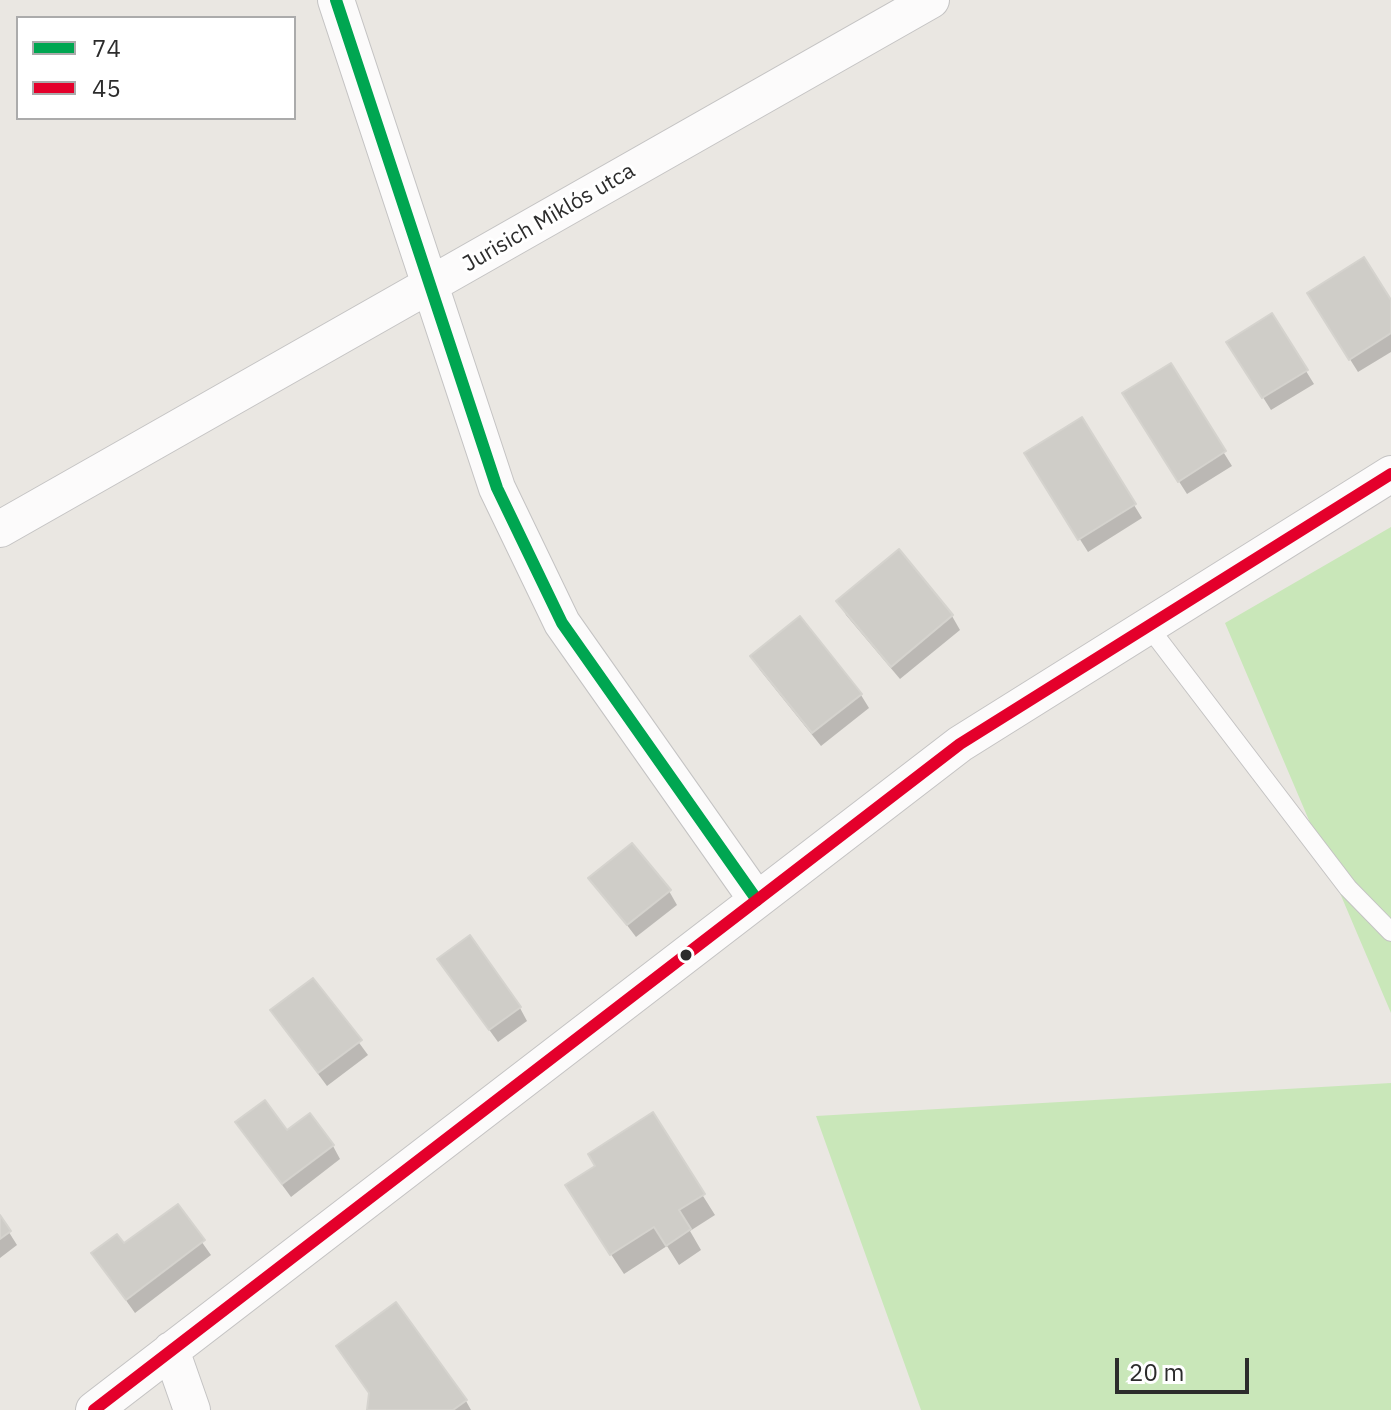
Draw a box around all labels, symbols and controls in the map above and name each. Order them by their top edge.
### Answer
legend [16,16,296,120]
text: 74 [92,32,121,64]
text: 45 [92,72,121,104]
street label: Jurisich Miklós utca [458,158,640,278]
unlabelled marker [678,947,694,963]
scale bar [1119,1342,1253,1392]
text: 20 m [1129,1356,1184,1388]

